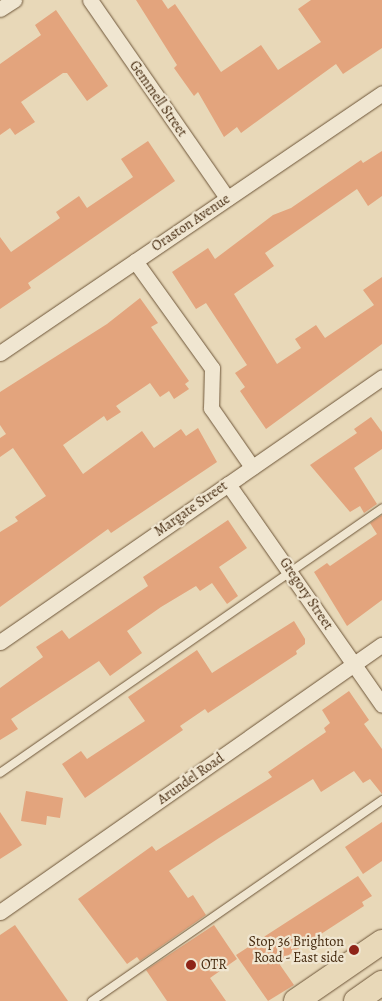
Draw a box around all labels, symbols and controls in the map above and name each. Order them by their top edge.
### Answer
street label: Gemmell Street [126,58,190,140]
street label: Oraston Avenue [149,191,233,255]
street label: Margate Street [151,478,231,540]
street label: Gregory Street [276,555,336,633]
street label: Arundel Road [154,750,228,808]
place label: Stop 36 Brighton Road - East side [248,934,344,966]
marker: Stop 36 Brighton Road - East side [348,944,360,956]
place label: OTR [201,957,227,973]
marker: OTR [185,959,197,971]

